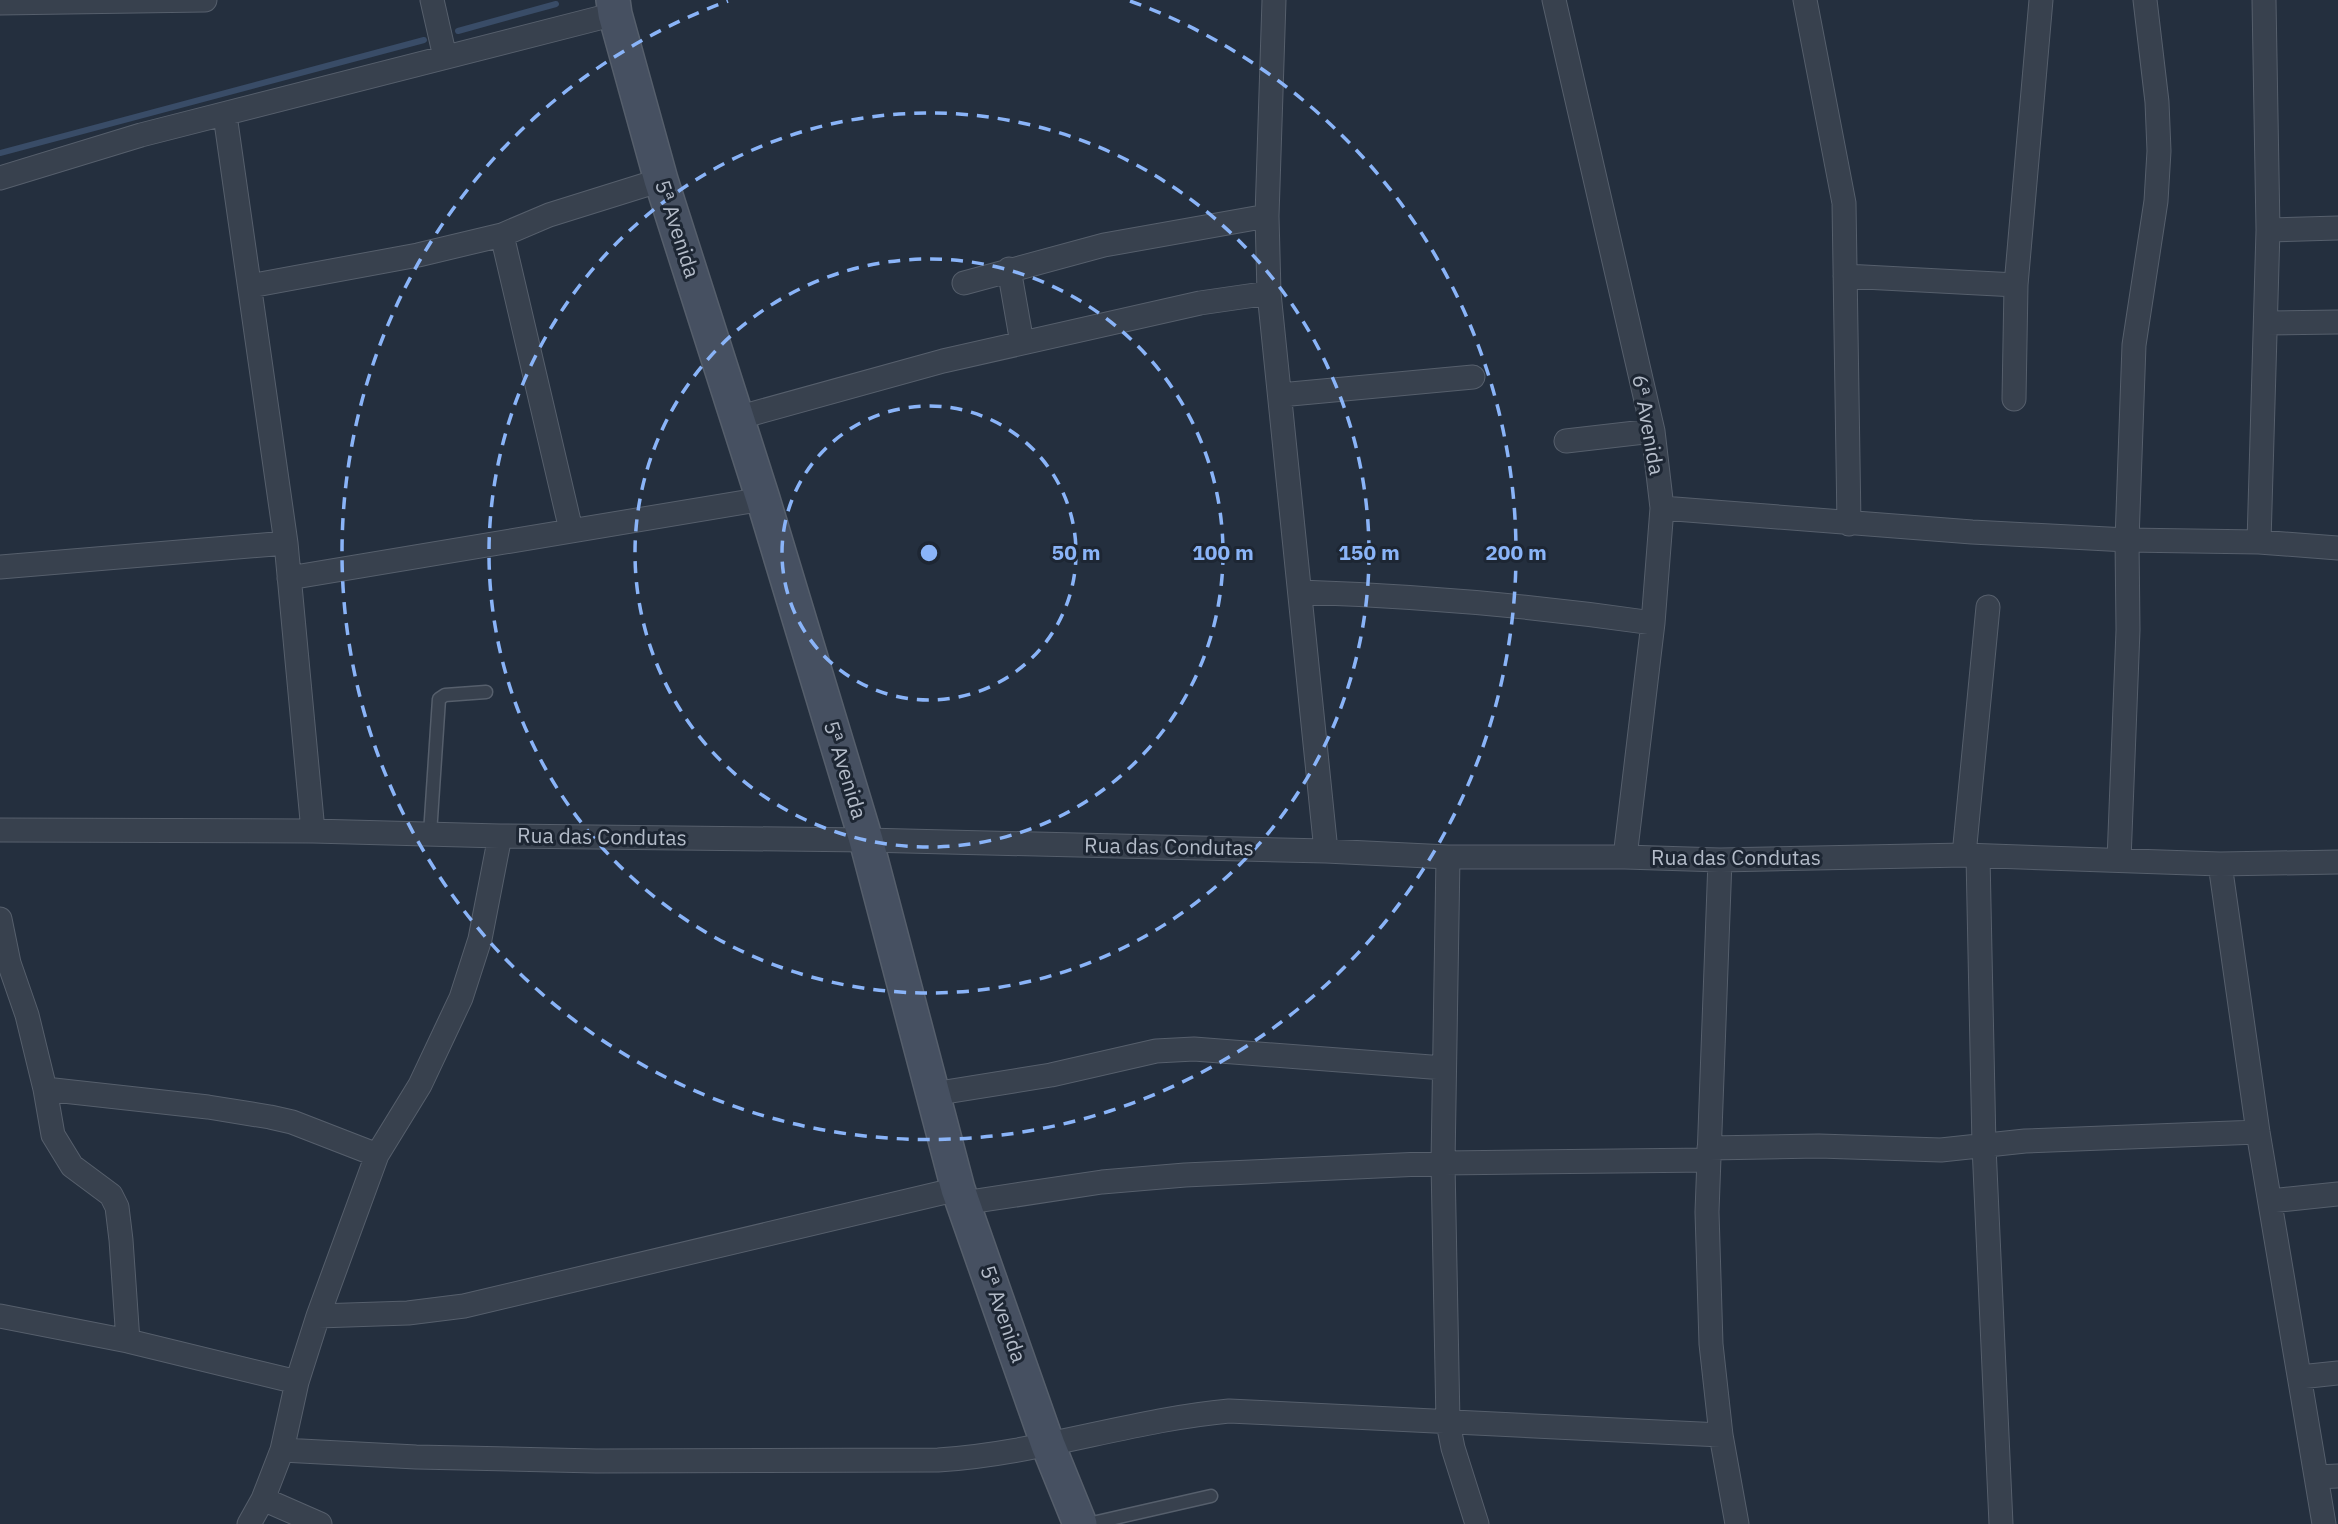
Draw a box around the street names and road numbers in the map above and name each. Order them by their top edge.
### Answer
street label: 5ª Avenida [649,176,707,281]
street label: 6ª Avenida [1626,373,1672,477]
street label: 5ª Avenida [818,717,874,822]
street label: Rua das Condutas [517,821,687,851]
street label: Rua das Condutas [1084,831,1254,861]
street label: Rua das Condutas [1651,843,1821,871]
street label: 5ª Avenida [974,1261,1034,1366]

